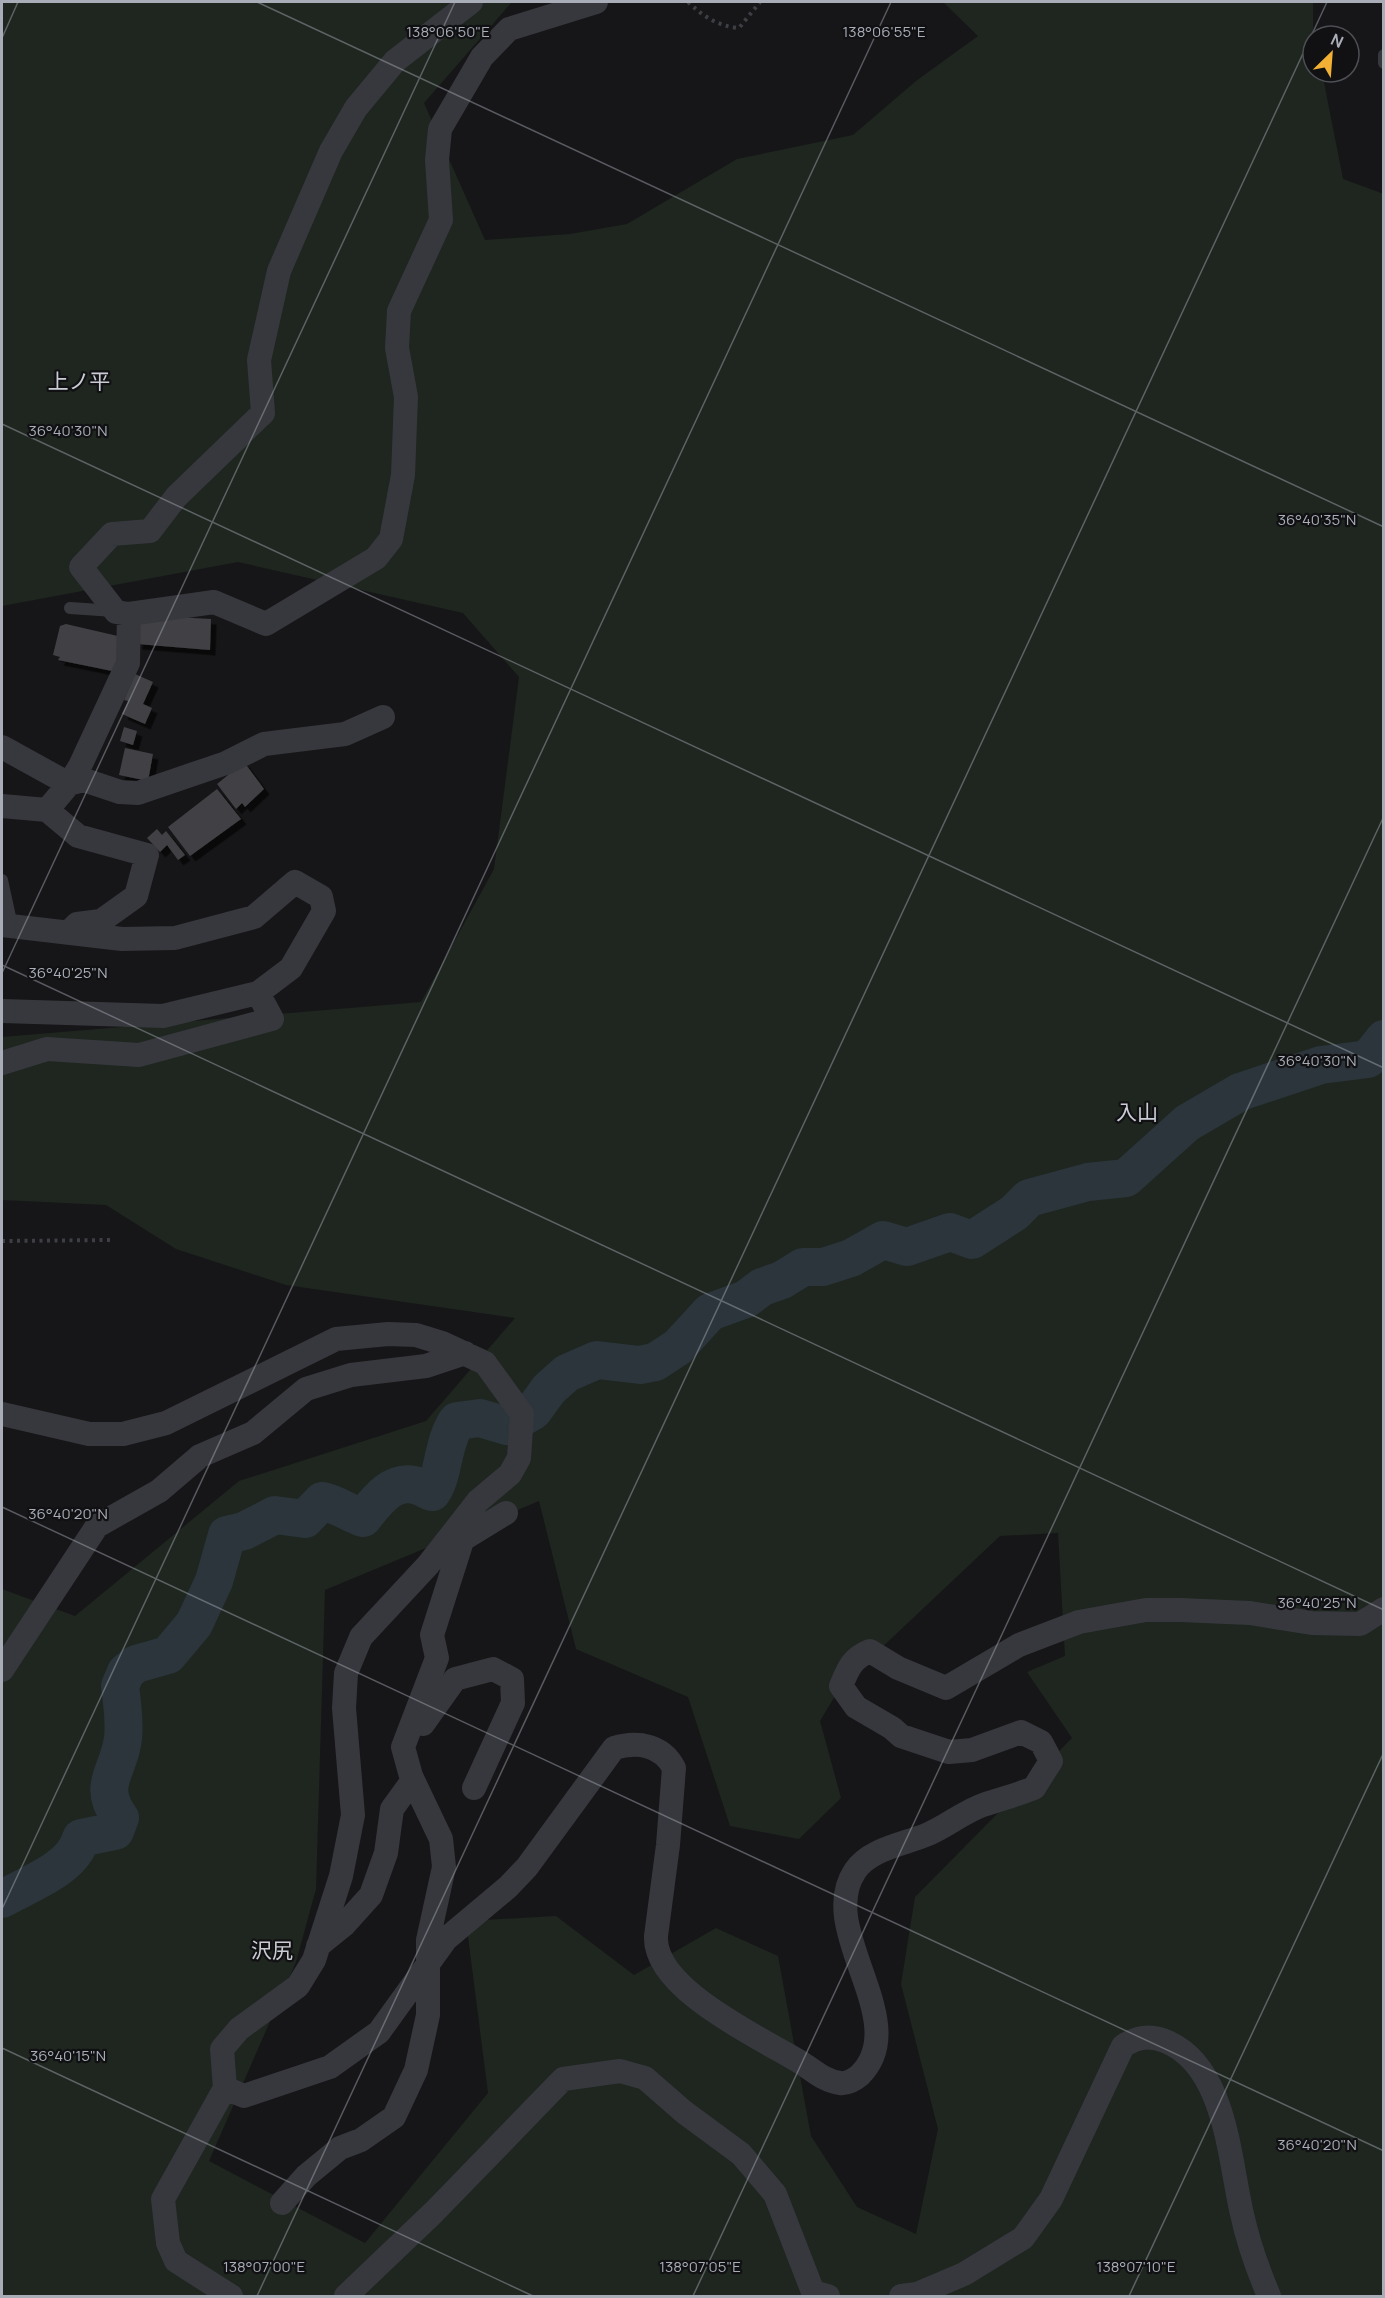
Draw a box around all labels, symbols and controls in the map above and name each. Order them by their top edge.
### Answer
text: 138°06'50"E [406,21,490,42]
text: 138°06'55"E [842,21,926,42]
north arrow [1301,24,1361,84]
text: N [1327,28,1347,53]
district label: 上ノ平 [48,367,111,395]
text: 36°40'30"N [28,420,108,441]
text: 36°40'35"N [1278,509,1356,530]
text: 36°40'25"N [29,962,107,983]
text: 36°40'30"N [1277,1050,1357,1071]
district label: 入山 [1116,1098,1158,1126]
text: 36°40'20"N [28,1503,108,1524]
text: 36°40'25"N [1278,1592,1356,1613]
district label: 沢尻 [251,1936,293,1964]
text: 36°40'15"N [30,2045,106,2066]
text: 36°40'20"N [1277,2134,1357,2155]
text: 138°07'00"E [223,2256,305,2277]
text: 138°07'05"E [659,2256,741,2277]
text: 138°07'10"E [1097,2256,1175,2277]

